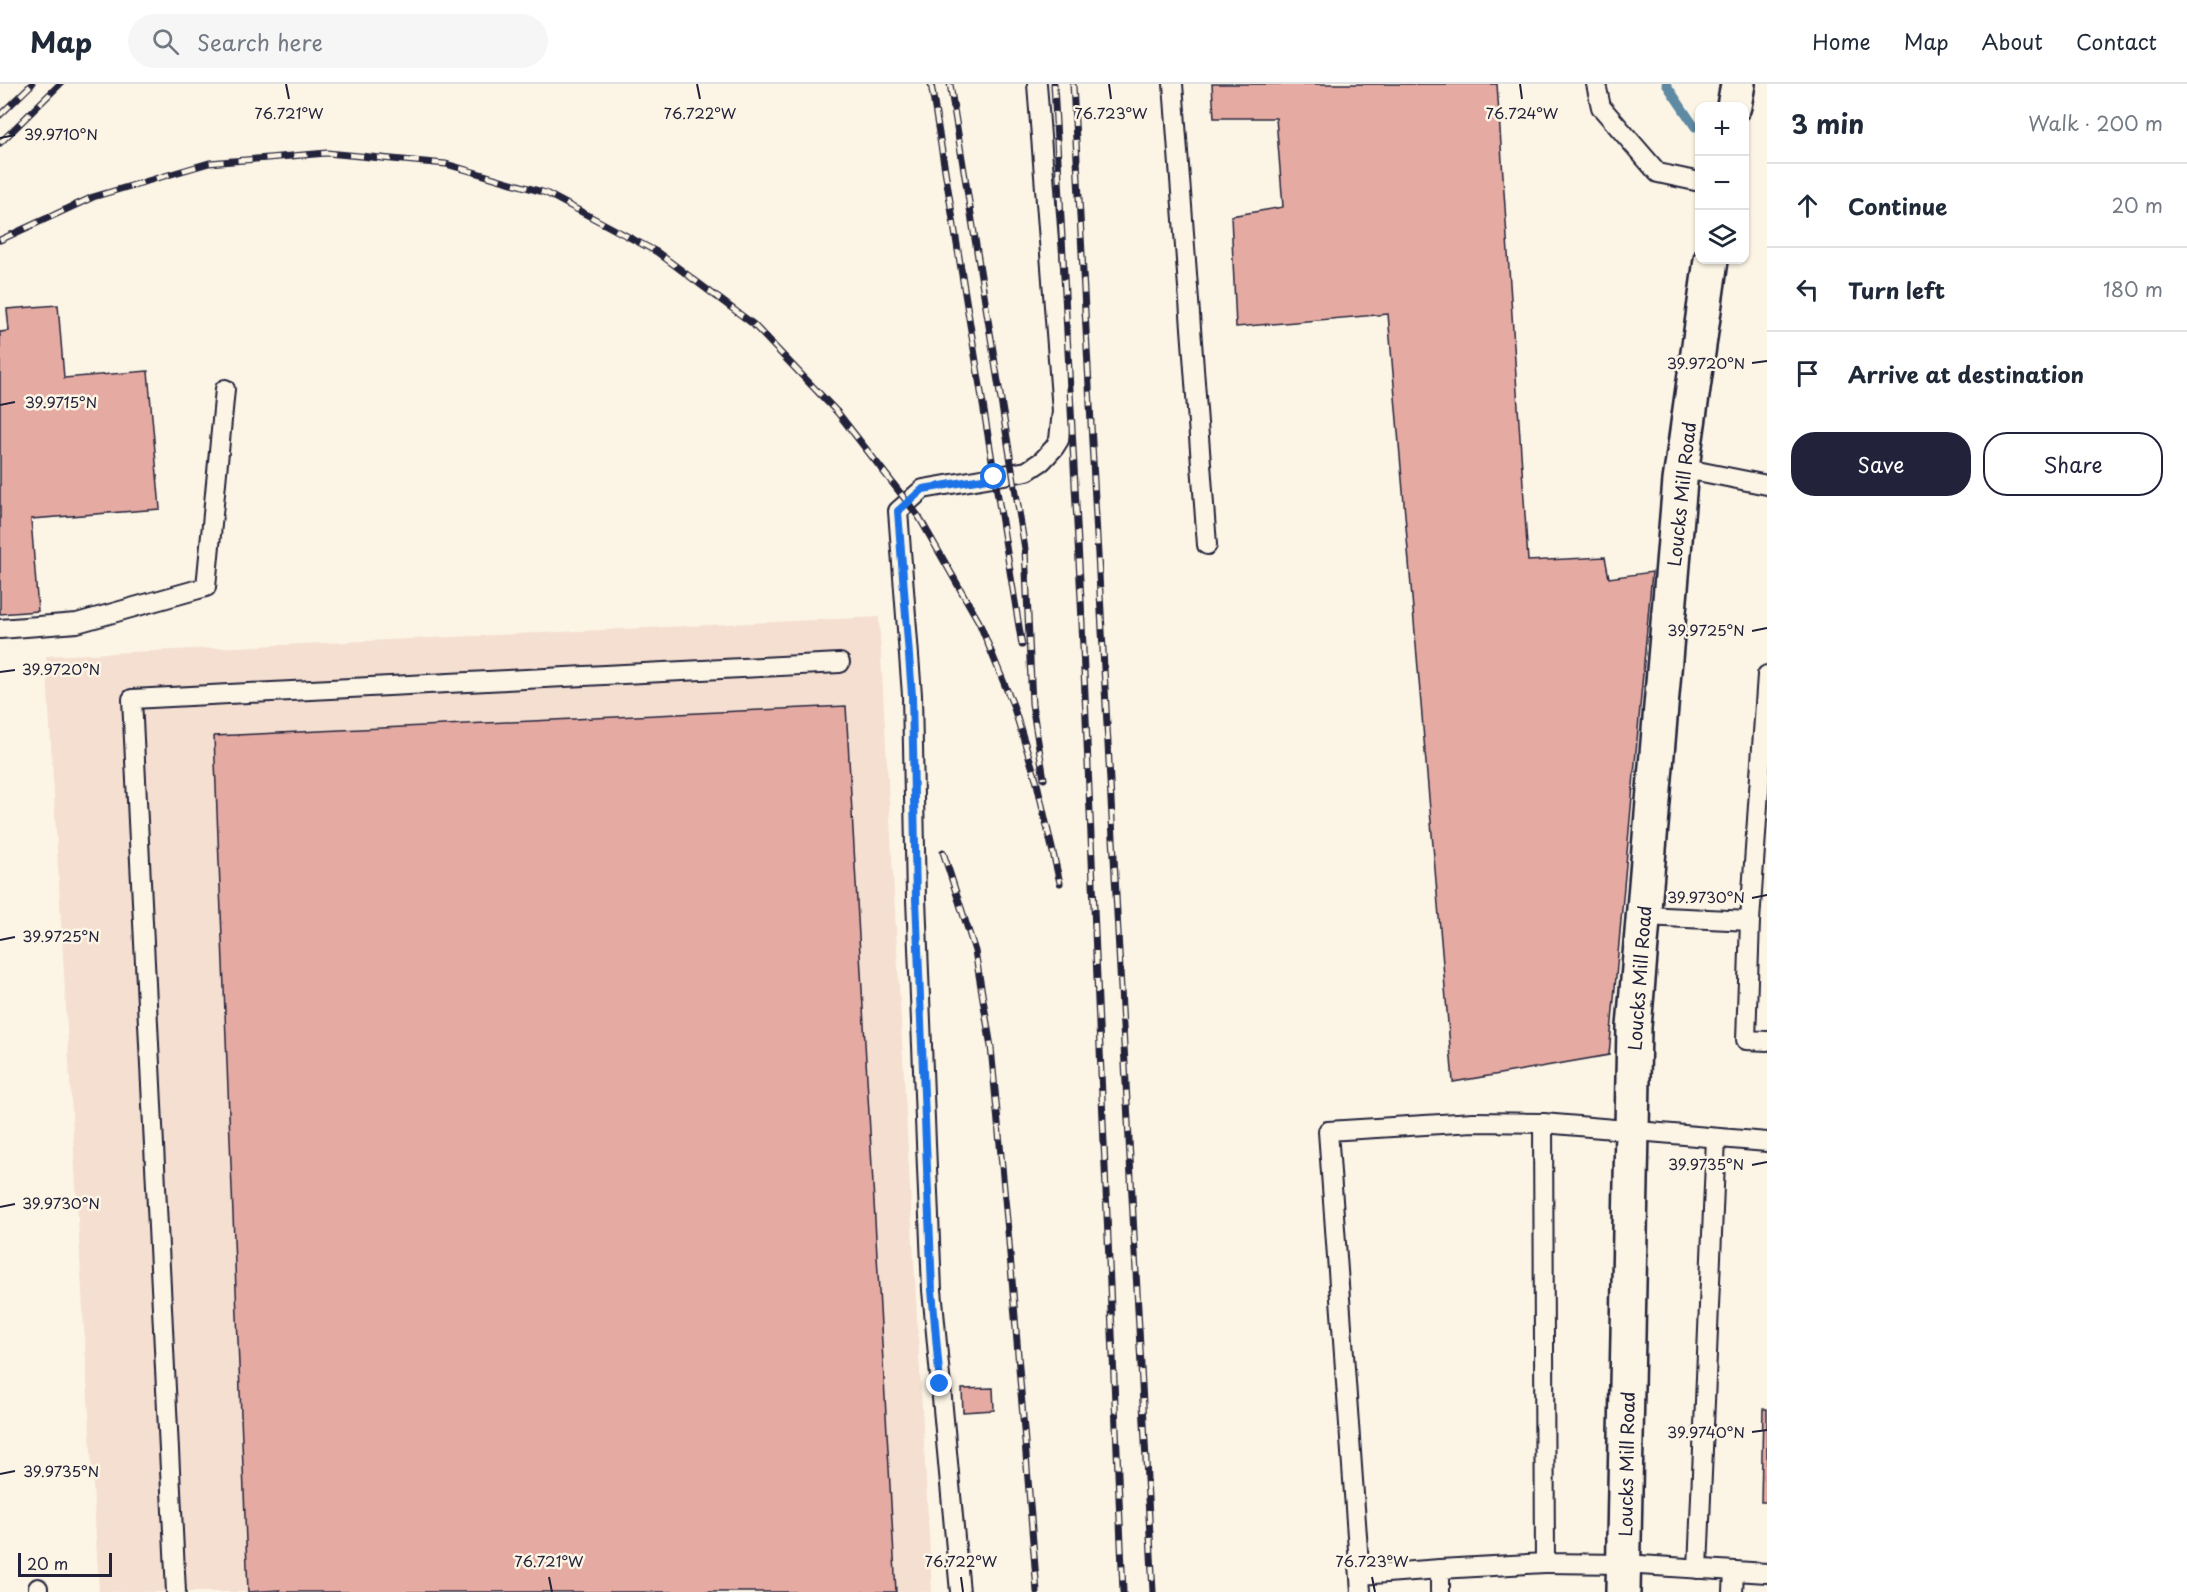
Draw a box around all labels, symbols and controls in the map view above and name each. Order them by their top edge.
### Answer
search box [128,14,548,68]
text: Map [30,20,92,63]
icon: search [149,25,182,58]
text: Search here [197,25,323,58]
text: Home [1812,25,1871,57]
text: Map [1904,25,1949,57]
text: About [1982,25,2043,57]
text: Contact [2076,25,2157,57]
text: 76.721°W [254,101,324,124]
text: 76.722°W [664,101,737,124]
text: 76.723°W [1075,101,1148,124]
text: 76.724°W [1486,101,1559,124]
map controls [1695,102,1749,264]
button: + [1695,102,1749,156]
text: 3 min [1791,104,1864,143]
text: Walk · 200 m [2028,108,2163,138]
text: 39.9710°N [24,122,98,145]
button: − [1695,156,1749,210]
icon: ahead [1791,189,1824,222]
text: Continue [1848,189,1947,222]
text: 20 m [2111,190,2163,220]
button: layers [1695,210,1749,264]
icon: left [1791,273,1824,306]
text: Turn left [1848,273,1945,306]
text: 180 m [2103,274,2163,304]
text: 39.9720°N [1667,351,1745,374]
icon: arrive [1791,357,1824,390]
text: Arrive at destination [1848,357,2084,390]
text: 39.9715°N [25,390,97,413]
street label: Loucks Mill Road [1660,420,1702,568]
button: Save [1791,432,1971,496]
button: Share [1983,432,2163,496]
route start [980,463,1006,489]
text: 39.9725°N [1667,618,1745,641]
text: 39.9720°N [22,657,100,680]
text: 39.9730°N [1667,885,1745,908]
street label: Loucks Mill Road [1620,905,1658,1051]
text: 39.9725°N [22,924,100,947]
text: 39.9735°N [1668,1152,1744,1175]
text: 39.9730°N [22,1191,100,1214]
route end [926,1370,952,1396]
street label: Loucks Mill Road [1611,1391,1641,1537]
text: 39.9740°N [1667,1420,1745,1443]
text: 39.9735°N [23,1459,99,1482]
text: 76.721°W [514,1549,584,1572]
text: 76.722°W [925,1549,998,1572]
text: 76.723°W [1336,1549,1409,1572]
scale bar [18,1550,112,1578]
text: 20 m [27,1551,68,1575]

